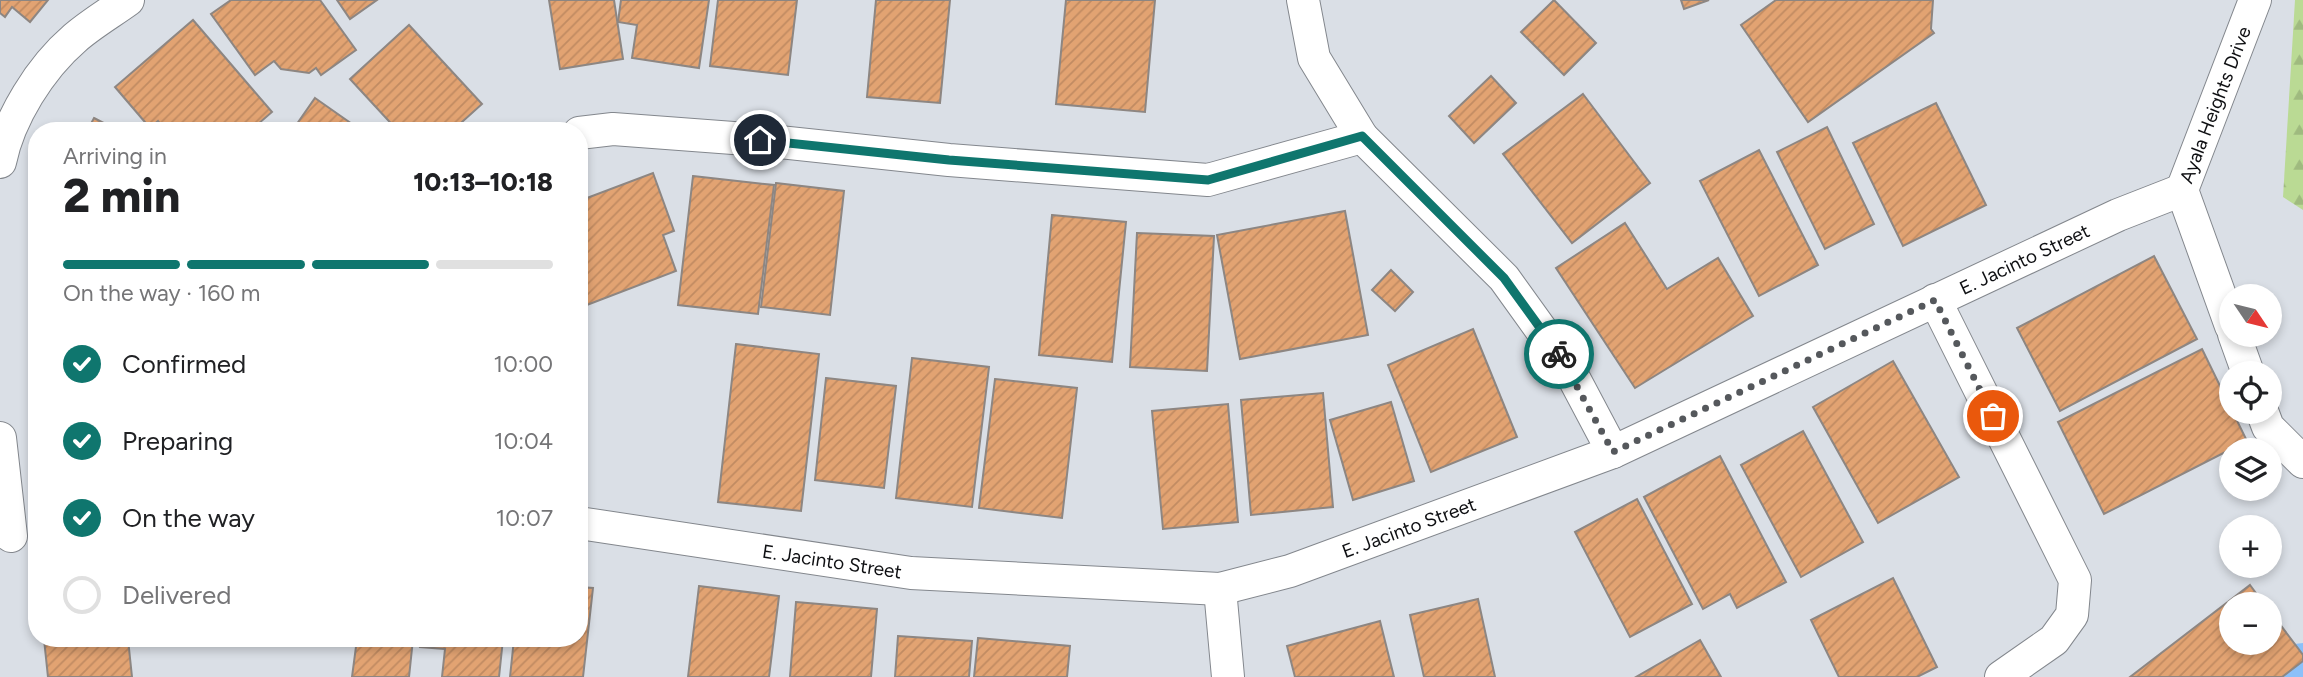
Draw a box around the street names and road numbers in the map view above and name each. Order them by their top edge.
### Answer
street label: Ayala Heights Drive [2175,23,2256,187]
street label: E. Jacinto Street [1956,219,2093,300]
street label: E. Jacinto Street [1339,493,1479,563]
street label: E. Jacinto Street [761,540,903,583]

